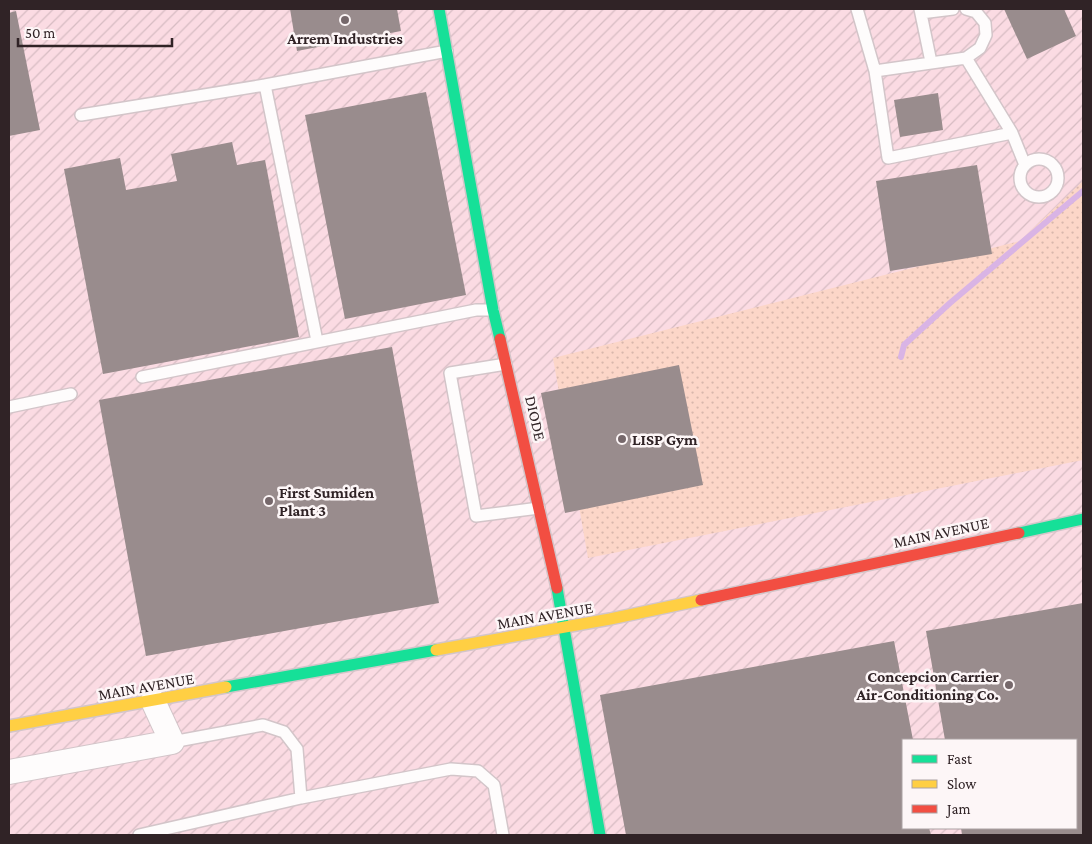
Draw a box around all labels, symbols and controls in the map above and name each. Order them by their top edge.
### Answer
marker: Arrem Industries [339,14,351,26]
scale bar [18,15,171,47]
text: 50 m [25,25,55,41]
place label: Arrem Industries [286,30,403,47]
street label: DIODE [522,394,549,443]
place label: LISP Gym [632,431,698,448]
marker: LISP Gym [616,433,628,445]
place label: First Sumiden Plant 3 [279,484,374,519]
marker: First Sumiden Plant 3 [263,495,275,507]
street label: MAIN AVENUE [892,514,991,551]
street label: MAIN AVENUE [496,599,595,632]
place label: Concepcion Carrier Air-Conditioning Co. [856,668,1000,703]
street label: MAIN AVENUE [97,670,196,703]
marker: Concepcion Carrier Air-Conditioning Co. [1003,679,1015,691]
legend [902,739,1077,829]
text: Fast [947,751,973,767]
text: Slow [947,776,977,792]
text: Jam [945,801,970,818]

